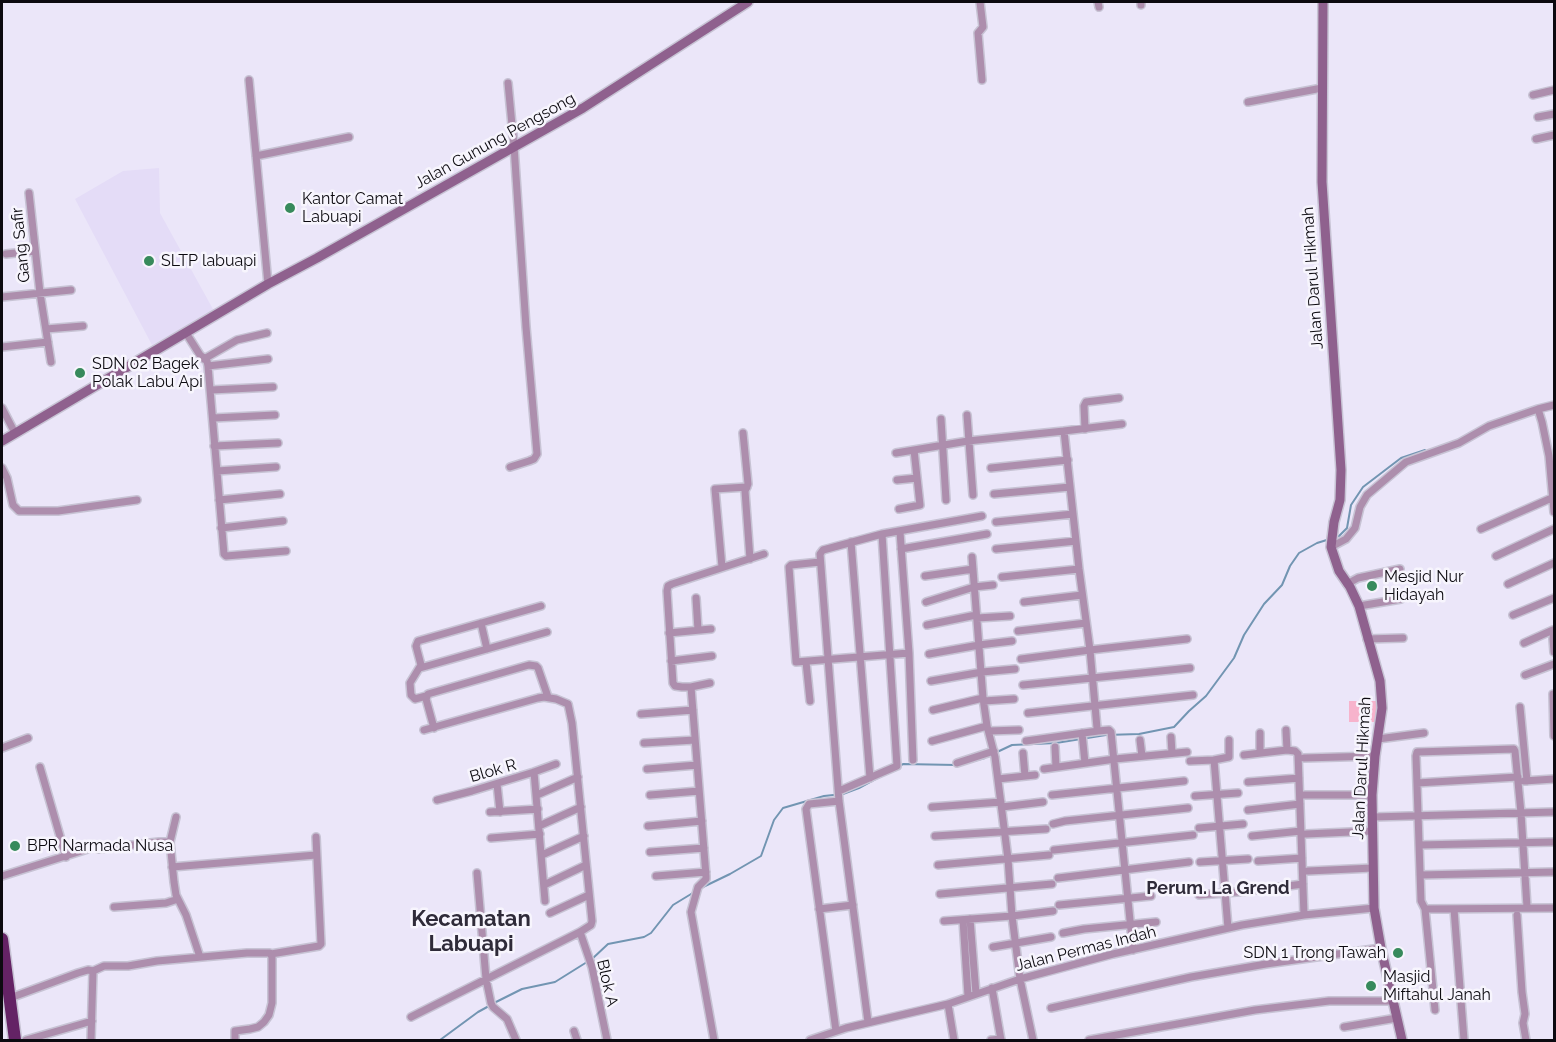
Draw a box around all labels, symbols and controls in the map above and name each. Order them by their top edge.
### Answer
street label: Jalan Gunung Pengsong [411,89,579,193]
place label: Kantor Camat Labuapi [302,189,403,227]
marker: Kantor Camat Labuapi [283,201,297,215]
street label: Gang Safir [8,206,34,284]
street label: Jalan Darul Hikmah [1298,206,1328,350]
place label: SLTP labuapi [161,251,257,271]
marker: SLTP labuapi [142,254,156,268]
place label: SDN 02 Bagek Polak Labu Api [92,354,203,392]
marker: SDN 02 Bagek Polak Labu Api [73,366,87,380]
place label: Mesjid Nur Hidayah [1384,567,1464,605]
marker: Mesjid Nur Hidayah [1365,579,1379,593]
street label: Jalan Darul Hikmah [1349,696,1375,840]
street label: Blok R [468,755,518,787]
place label: BPR Narmada Nusa [27,836,173,856]
marker: BPR Narmada Nusa [8,839,22,853]
district label: Perum. La Grend [1146,878,1290,900]
district label: Kecamatan Labuapi [411,906,531,957]
street label: Jalan Permas Indah [1014,922,1158,976]
place label: SDN 1 Trong Tawah [1244,943,1386,963]
marker: SDN 1 Trong Tawah [1391,946,1405,960]
street label: Blok A [592,958,622,1008]
place label: Masjid Miftahul Janah [1383,967,1491,1005]
marker: Masjid Miftahul Janah [1364,979,1378,993]

